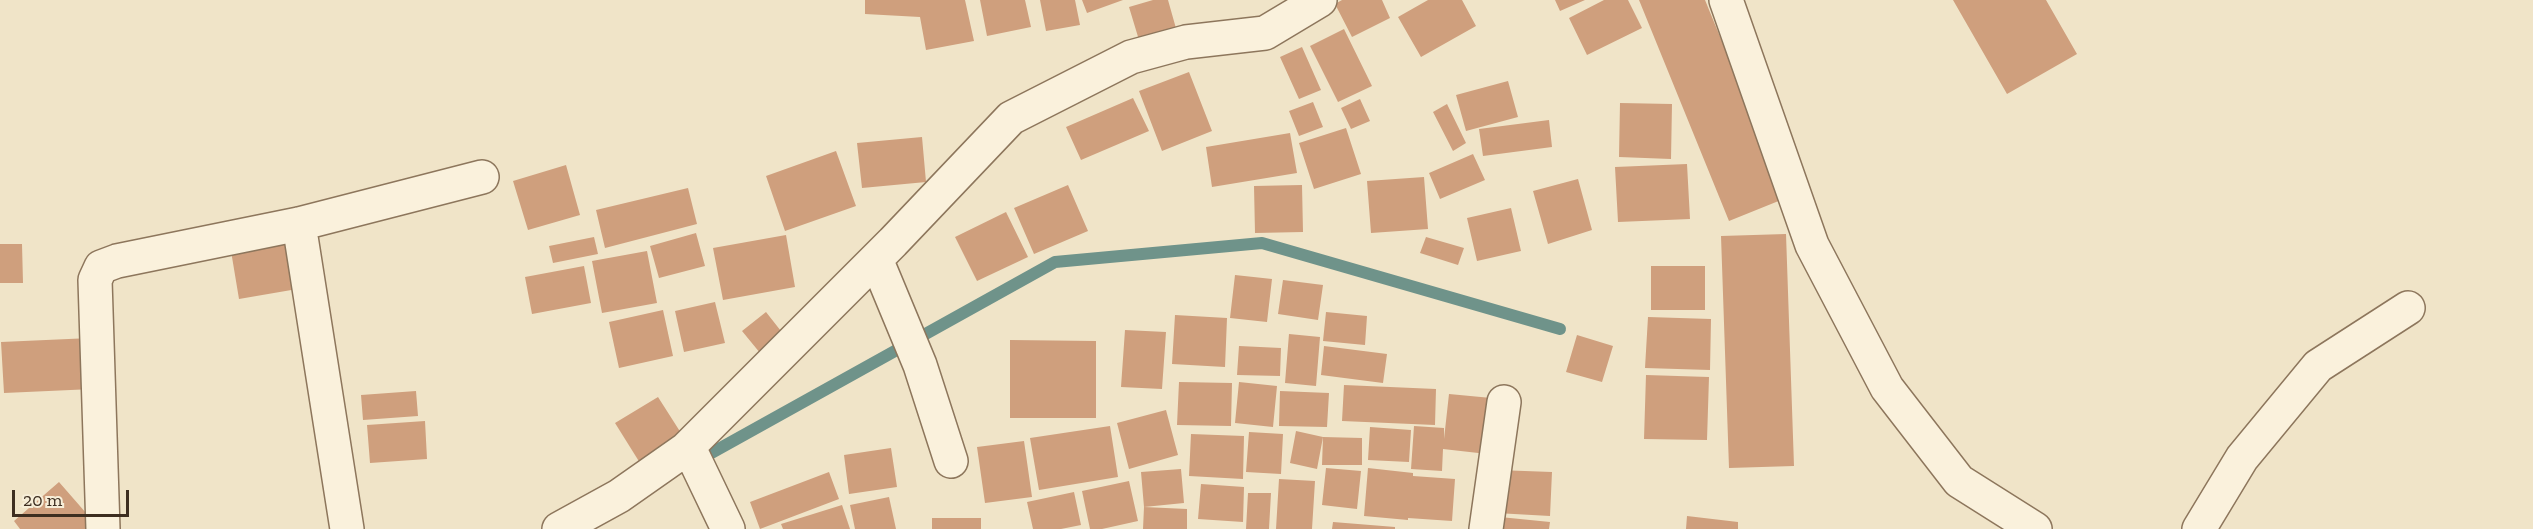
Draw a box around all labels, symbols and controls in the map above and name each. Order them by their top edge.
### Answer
scale bar [15,478,132,516]
text: 20 m [23,489,62,511]

